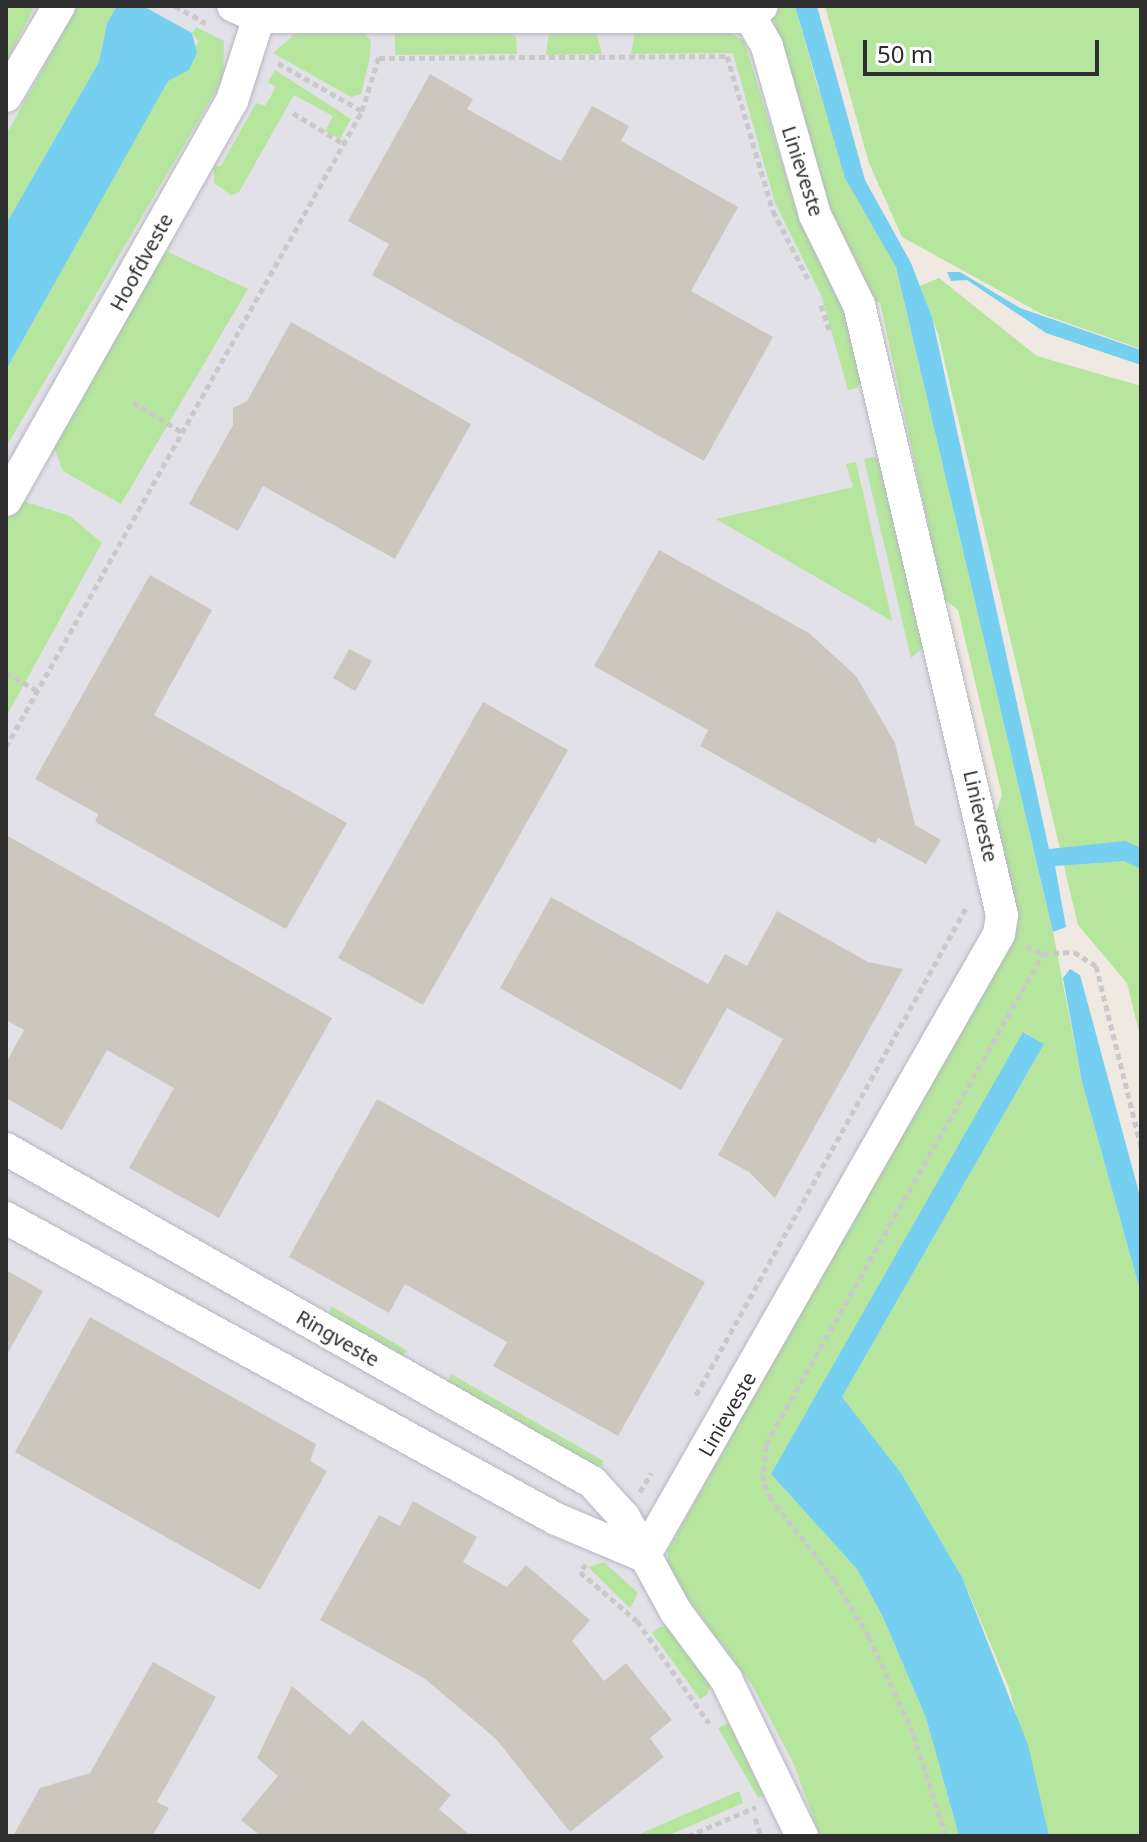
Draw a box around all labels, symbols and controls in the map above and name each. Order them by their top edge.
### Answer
scale bar [867,24,1103,74]
text: 50 m [877,37,933,70]
street label: Linieveste [777,123,829,219]
street label: Hoofdveste [104,209,178,315]
street label: Linieveste [959,768,1003,864]
street label: Ringveste [292,1305,384,1371]
street label: Linieveste [693,1367,761,1461]

